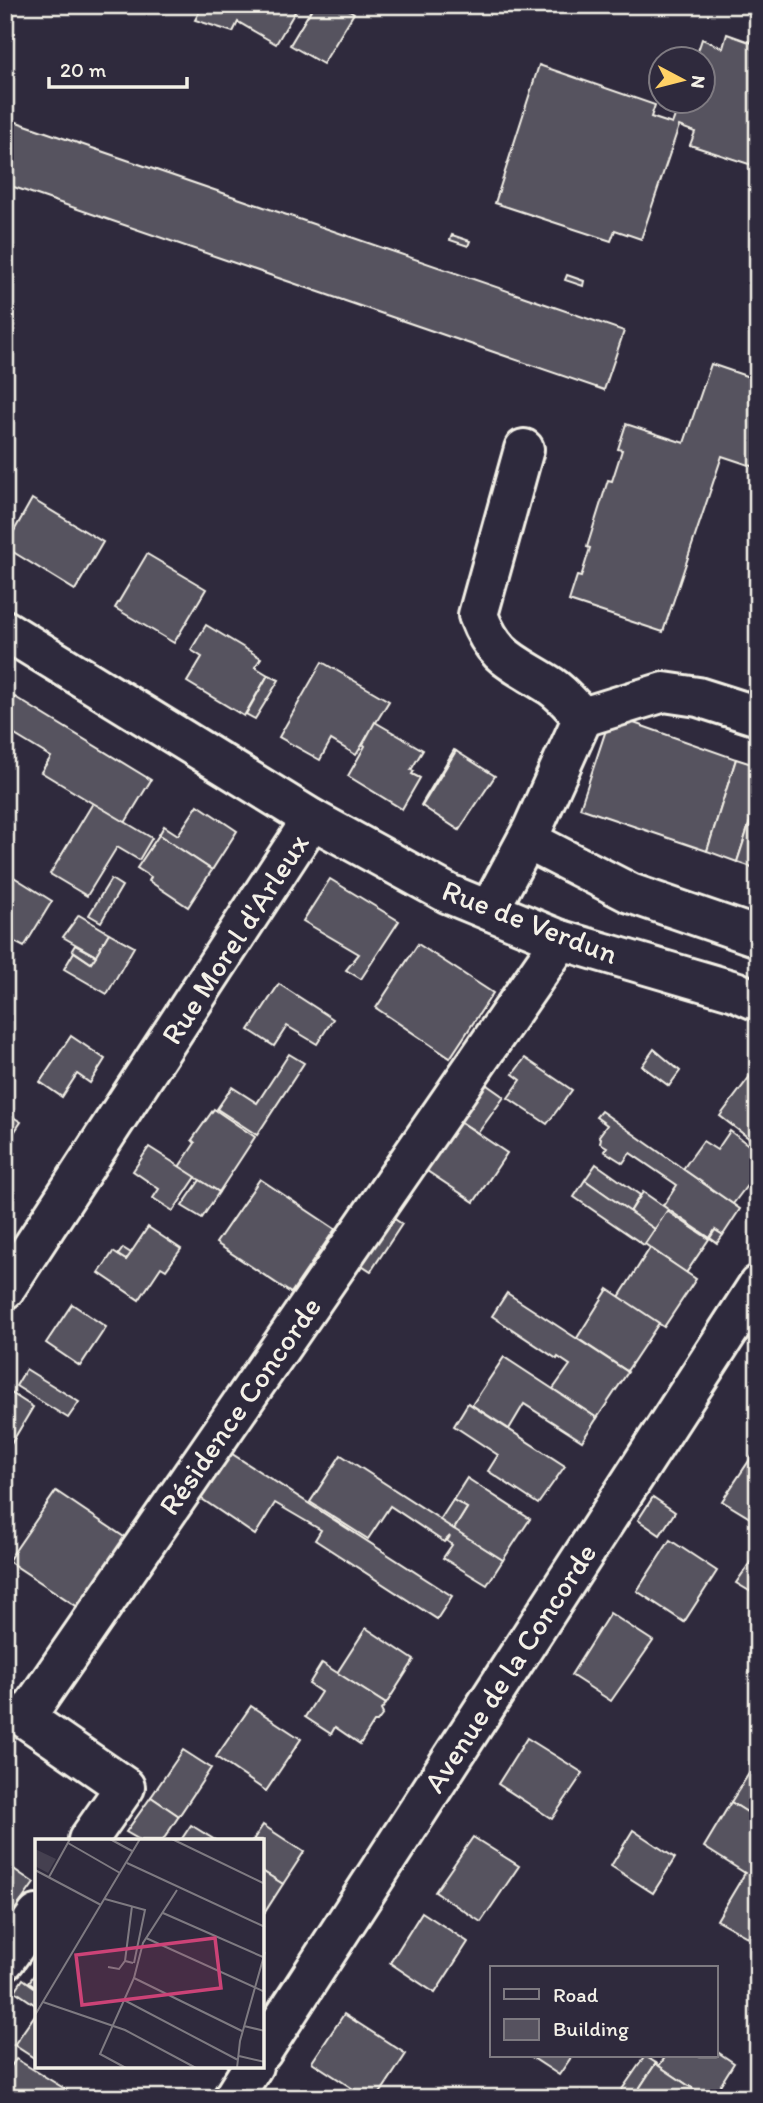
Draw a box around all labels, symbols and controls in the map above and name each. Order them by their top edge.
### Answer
scale bar [49,46,187,90]
north arrow [648,46,718,116]
text: 20 m [60,57,107,82]
text: N [686,74,711,90]
street label: Rue Morel d'Arleux [153,826,317,1051]
street label: Rue de Verdun [437,871,623,972]
street label: Résidence Concorde [150,1289,329,1522]
street label: Avenue de la Concorde [415,1536,604,1799]
inset map [35,1839,264,2068]
legend [490,1966,718,2058]
text: Road [553,1982,599,2007]
text: Building [553,2016,629,2041]

